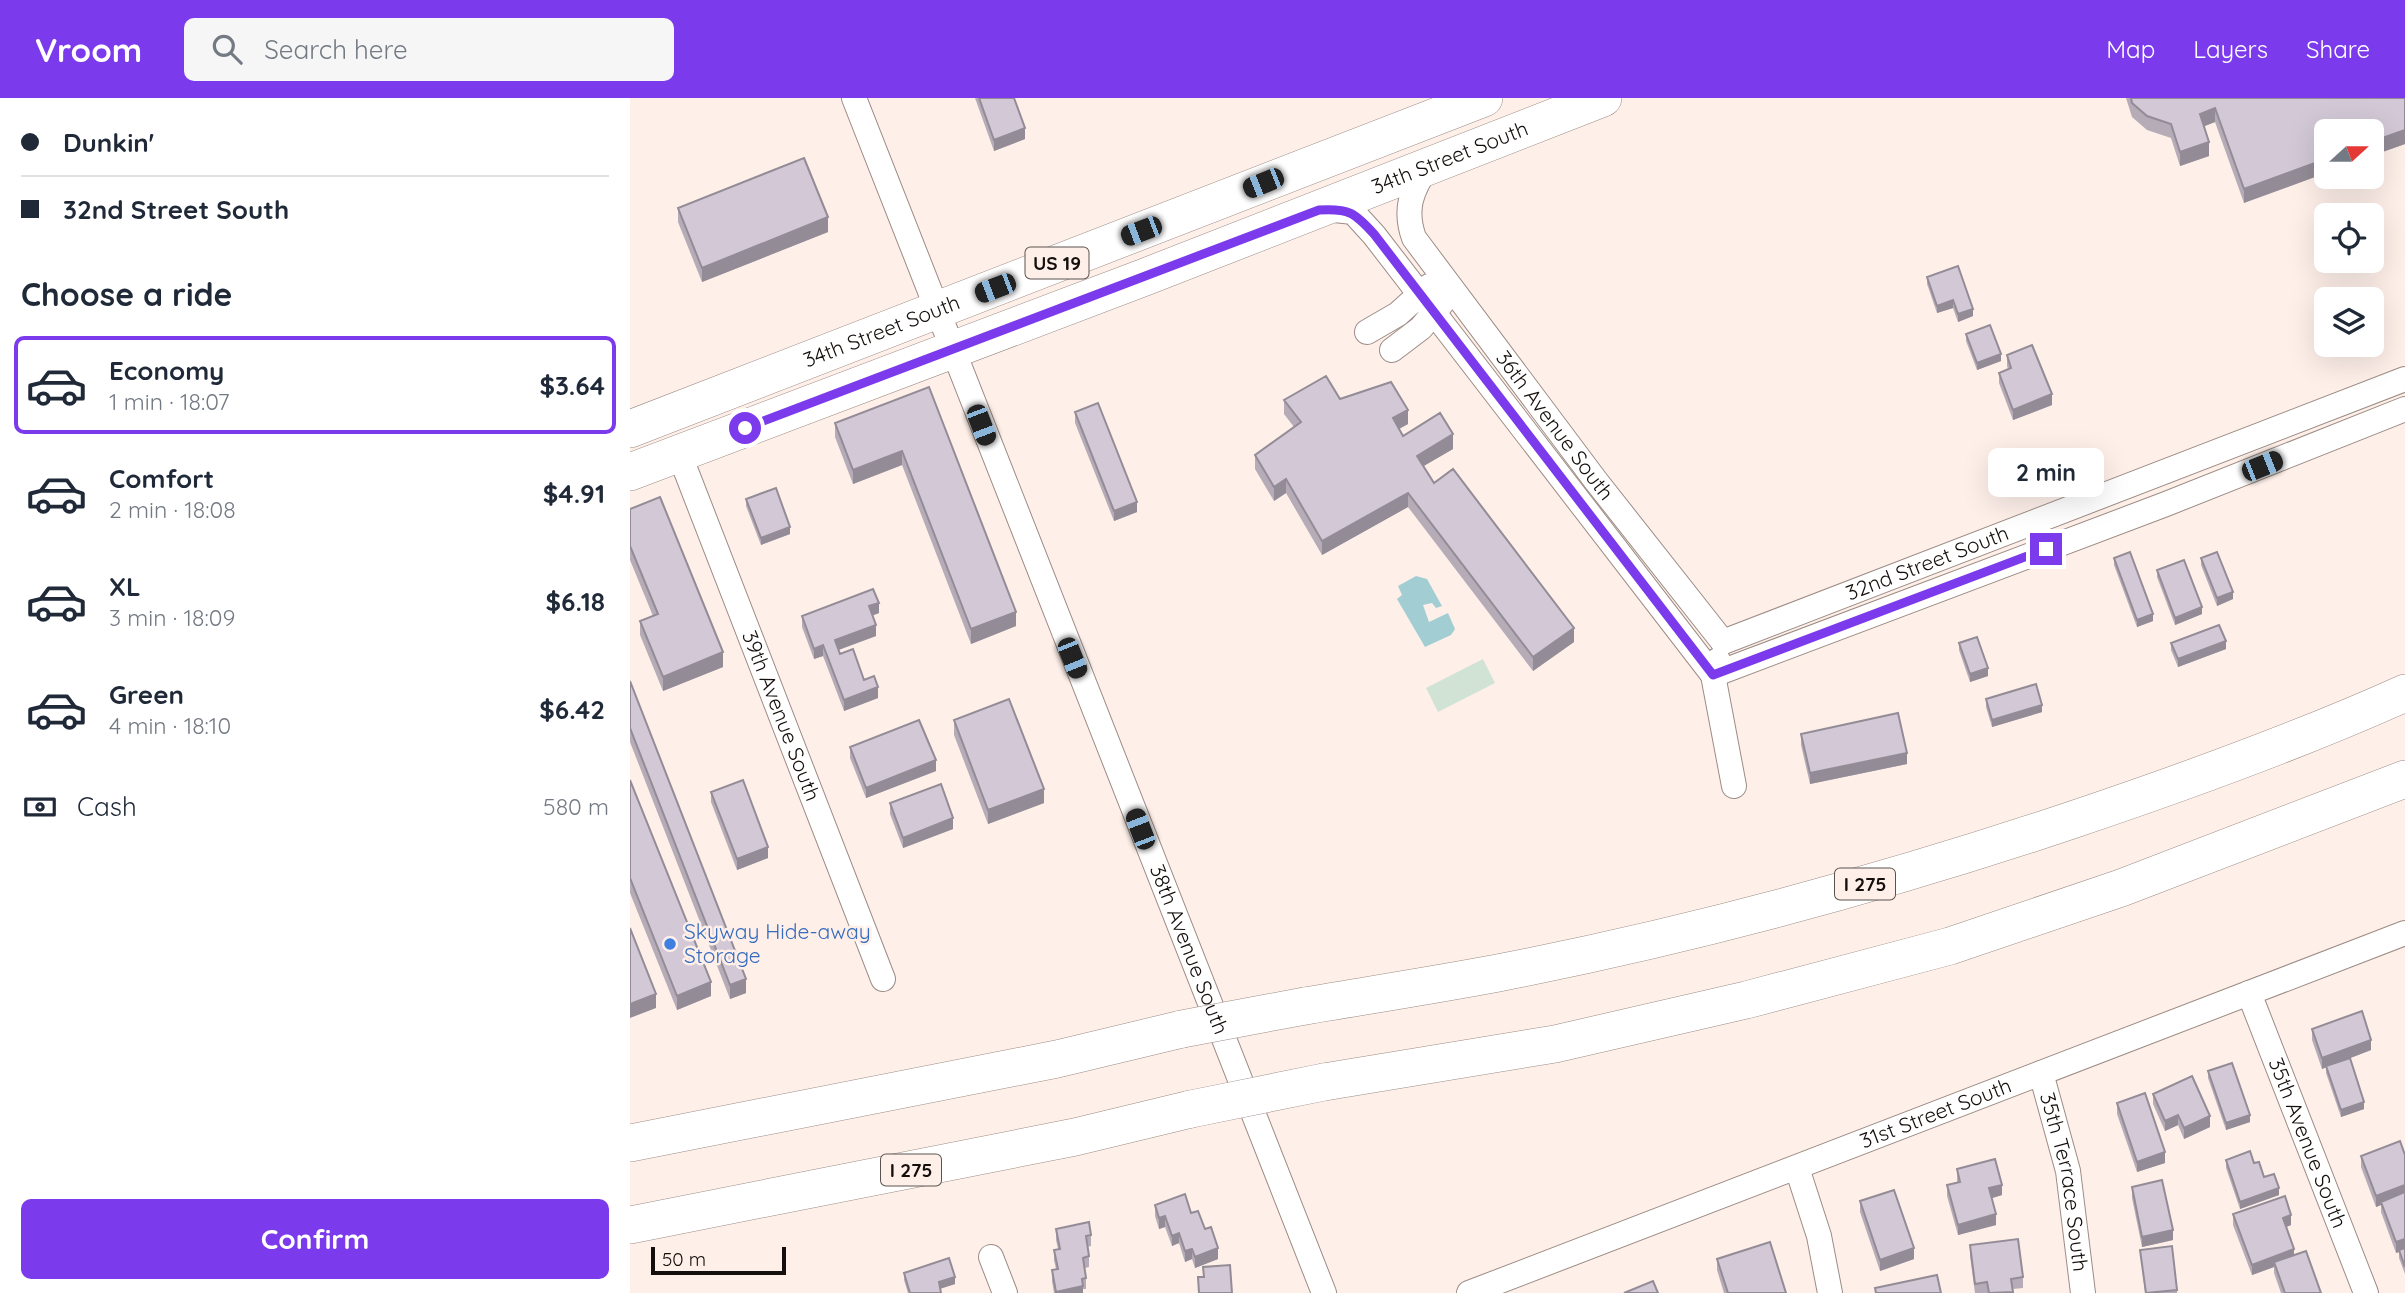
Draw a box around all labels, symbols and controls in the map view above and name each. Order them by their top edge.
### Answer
search box [184,18,674,81]
text: Vroom [35,29,142,70]
icon: search [208,30,246,68]
text: Search here [264,33,408,66]
text: Map [2106,34,2155,64]
text: Layers [2193,34,2268,64]
text: Share [2306,34,2370,64]
street label: 34th Street South [1368,115,1531,199]
north arrow [2314,119,2384,189]
map controls [2314,119,2384,357]
text: Dunkin' [63,126,154,159]
car [1240,165,1287,201]
text: 32nd Street South [63,193,289,226]
button: locate [2314,203,2384,273]
car [1118,214,1165,248]
road number: US 19 [1026,248,1088,279]
car [972,271,1019,305]
text: Choose a ride [21,274,233,314]
button: layers [2314,287,2384,357]
street label: 34th Street South [799,288,963,373]
street label: 36th Avenue South [1491,345,1620,505]
icon: car [25,354,88,417]
text: Economy [109,354,224,387]
text: $3.64 [539,369,605,402]
text: 1 min · 18:07 [109,387,229,416]
car [964,402,999,448]
route start [729,412,761,444]
callout: 2 min [1988,448,2104,496]
car [2239,448,2286,484]
text: 2 min [2016,458,2076,487]
icon: car [25,462,88,525]
text: Comfort [109,462,214,495]
text: $4.91 [543,477,605,510]
text: 2 min · 18:08 [109,495,236,524]
street label: 32nd Street South [1842,519,2012,605]
route end [2030,533,2062,565]
icon: car [25,570,88,633]
text: XL [109,570,141,603]
text: $6.18 [546,585,605,618]
text: 3 min · 18:09 [109,603,235,632]
street label: 39th Avenue South [737,627,827,804]
car [1055,635,1090,681]
icon: car [25,678,88,741]
text: Green [109,678,184,711]
text: $6.42 [539,693,605,726]
text: 4 min · 18:10 [109,711,231,740]
icon: cash [21,788,59,826]
text: Cash [77,790,137,823]
text: 580 m [543,792,609,821]
car [1123,806,1158,852]
street label: 38th Avenue South [1145,861,1235,1038]
road number: I 275 [1835,869,1895,900]
place label: Skyway Hide-away Storage [684,918,871,968]
marker: Skyway Hide-away Storage [662,936,678,952]
street label: 35th Avenue South [2264,1054,2353,1231]
street label: 31st Street South [1856,1072,2015,1153]
street label: 35th Terrace South [2035,1090,2094,1273]
road number: I 275 [881,1154,941,1186]
button: Confirm [21,1199,609,1279]
scale bar [651,1244,786,1276]
text: 50 m [662,1247,706,1271]

